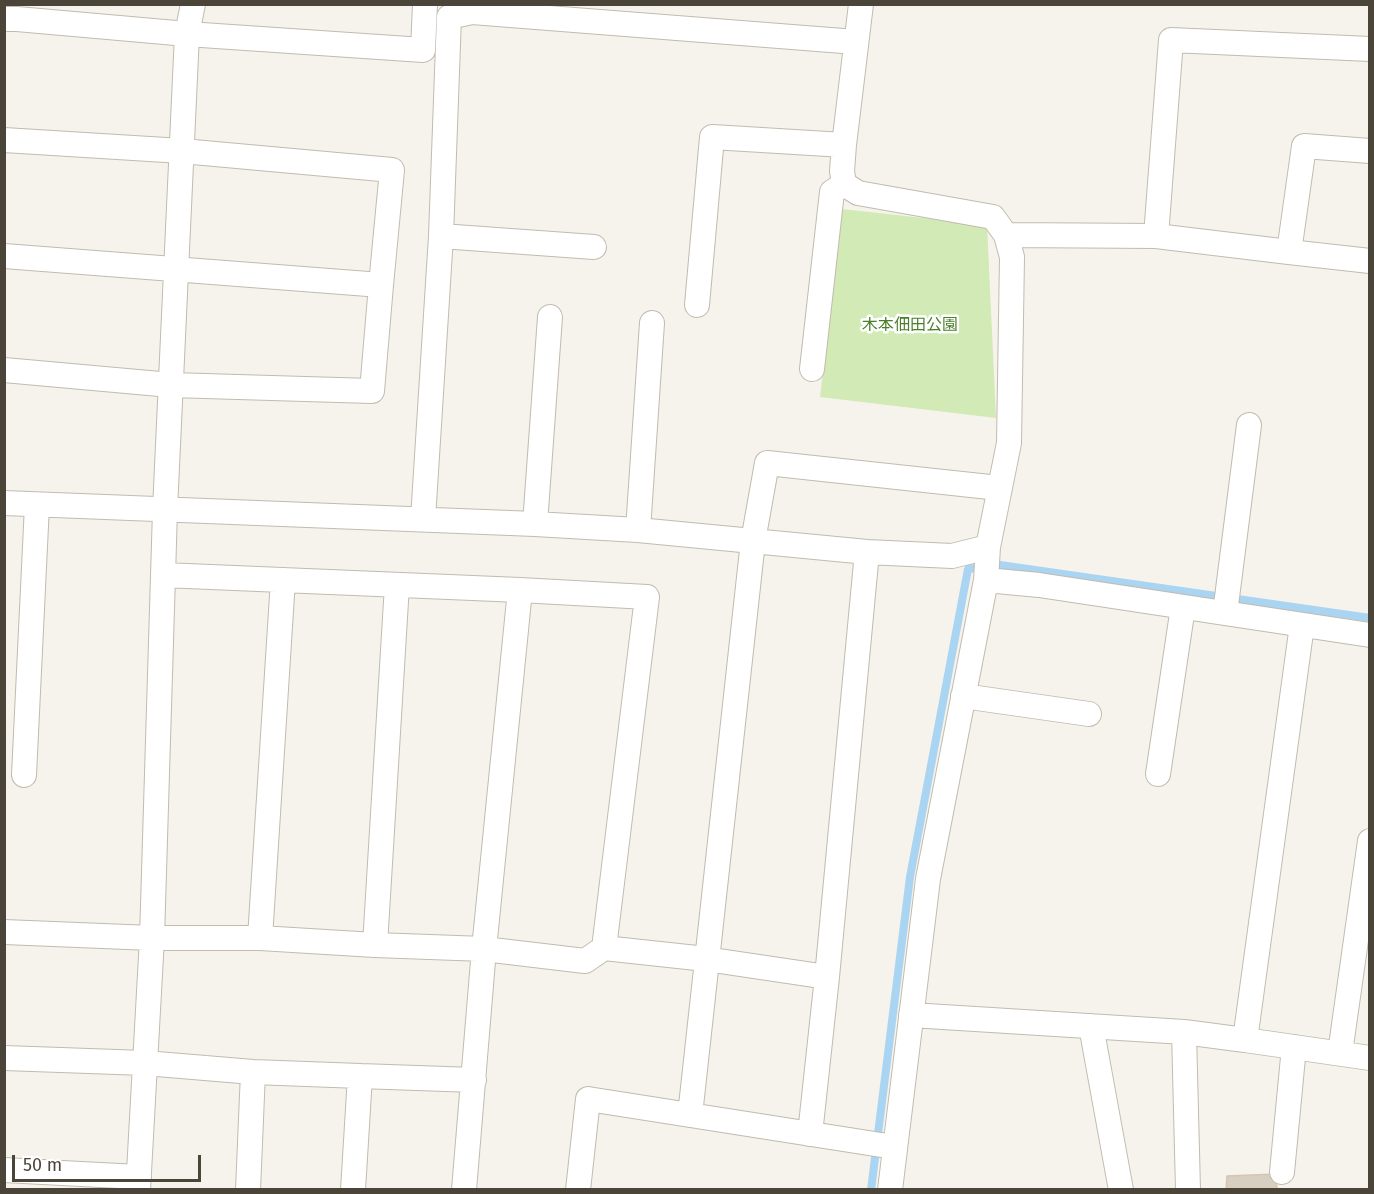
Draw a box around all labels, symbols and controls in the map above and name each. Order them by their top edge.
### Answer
park label: 木本佃田公園 [862,316,958,336]
scale bar [15,1143,204,1181]
text: 50 m [23,1154,62,1176]

